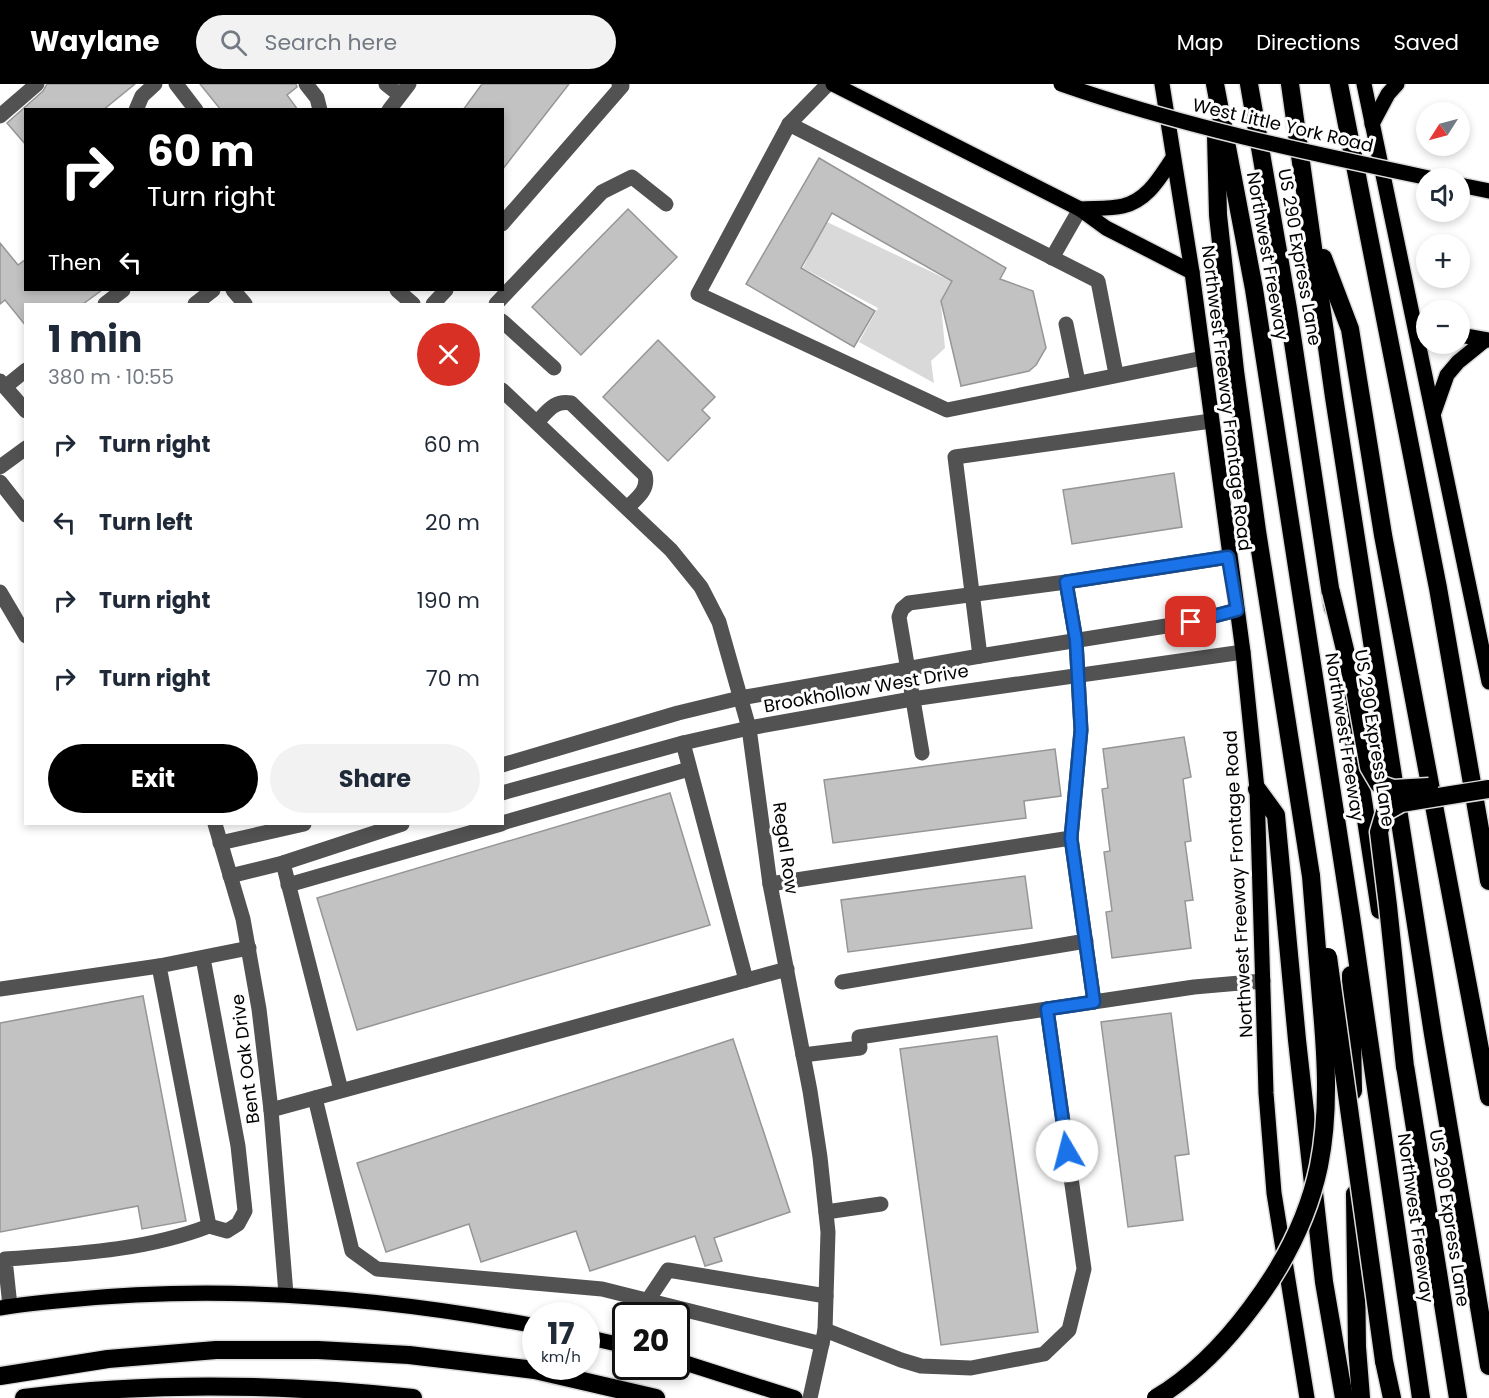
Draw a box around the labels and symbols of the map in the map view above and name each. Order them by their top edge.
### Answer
street label: West Little York Road [1190,92,1376,158]
north arrow [1416,102,1470,156]
street label: US 290 Express Lane [1272,166,1328,348]
street label: Northwest Freeway [1241,170,1295,342]
street label: Northwest Freeway Frontage Road [1196,244,1258,552]
pin [1165,596,1216,647]
street label: US 290 Express Lane [1349,647,1401,829]
street label: Northwest Freeway [1319,651,1371,823]
street label: Brookhollow West Drive [762,658,970,718]
street label: Northwest Freeway Frontage Road [1217,730,1259,1038]
street label: Regal Row [767,800,805,896]
street label: Bent Oak Drive [225,993,265,1125]
position arrow [1035,1119,1099,1183]
street label: US 290 Express Lane [1424,1127,1476,1309]
street label: Northwest Freeway [1392,1132,1440,1304]
speed limit sign: 20 [612,1302,690,1380]

